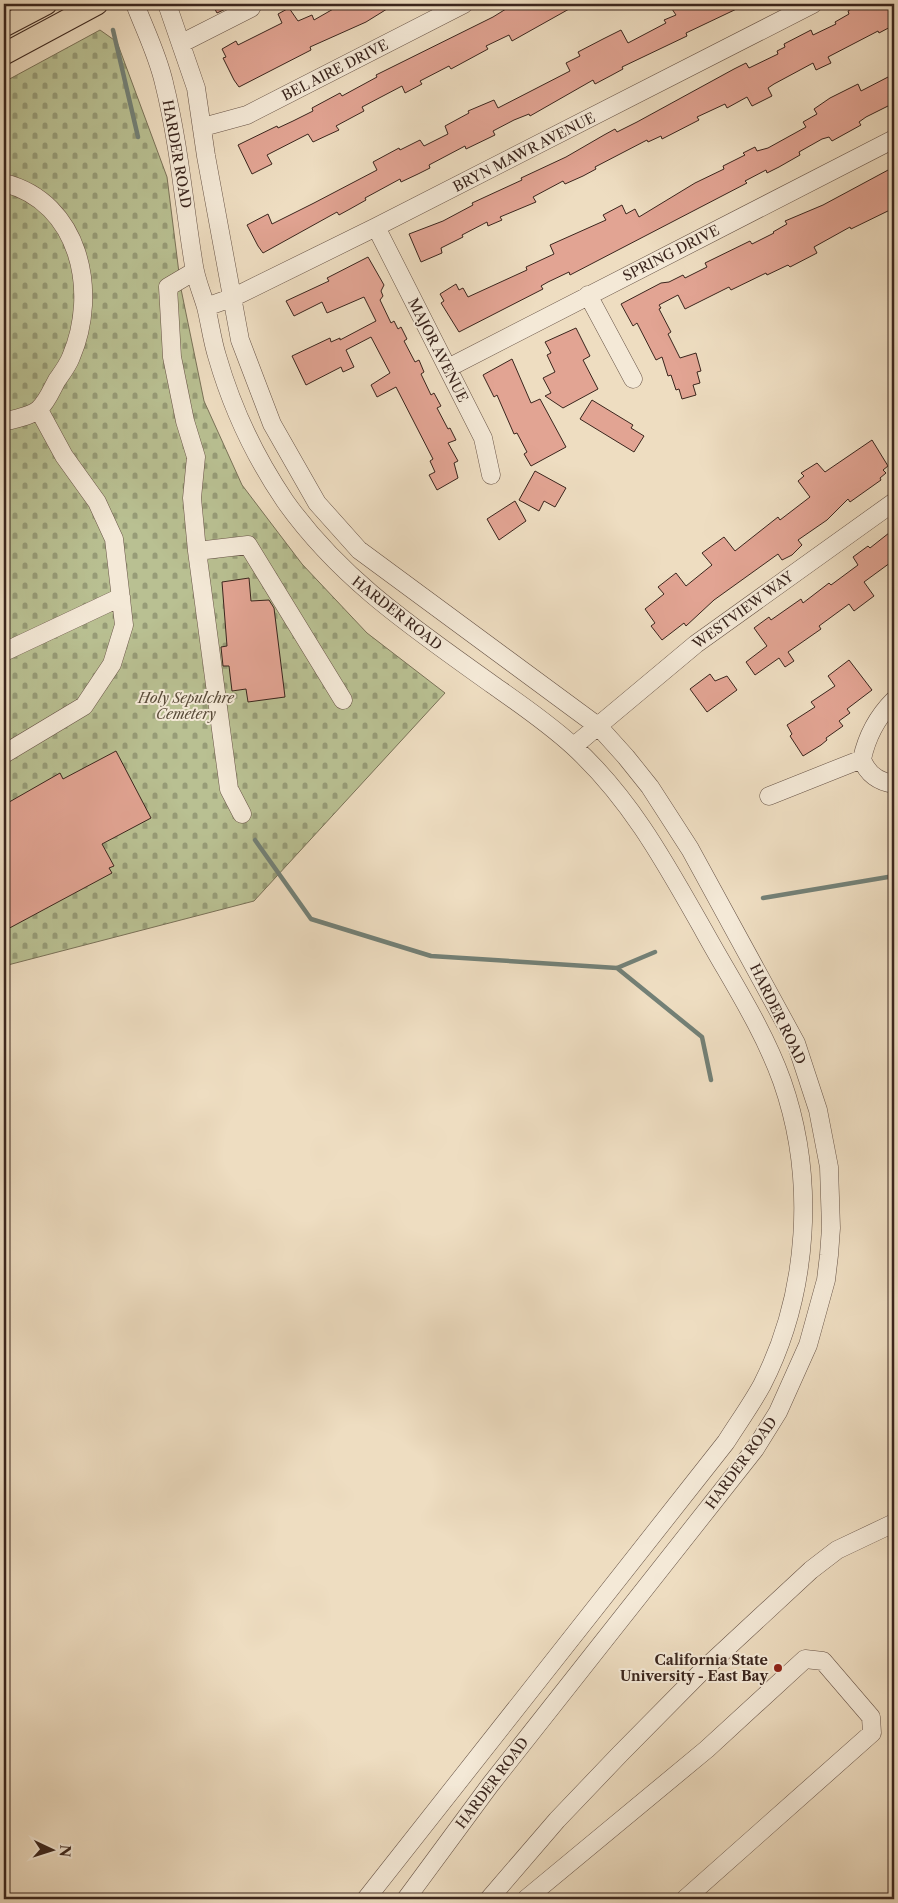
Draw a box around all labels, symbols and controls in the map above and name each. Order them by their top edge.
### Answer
street label: BEL AIRE DRIVE [279,35,391,105]
street label: HARDER ROAD [159,98,195,210]
street label: BRYN MAWR AVENUE [450,108,598,196]
street label: SPRING DRIVE [620,221,722,285]
street label: MAJOR AVENUE [404,295,472,405]
street label: WESTVIEW WAY [688,567,798,653]
street label: HARDER ROAD [348,572,446,654]
park label: Holy Sepulchre Cemetery [137,689,235,723]
street label: HARDER ROAD [746,961,810,1067]
street label: HARDER ROAD [701,1413,781,1513]
place label: California State University - East Bay [620,1651,768,1685]
marker: California State University - East Bay [772,1662,784,1674]
street label: HARDER ROAD [452,1734,532,1832]
north arrow [28,1826,78,1876]
text: N [56,1844,74,1858]

